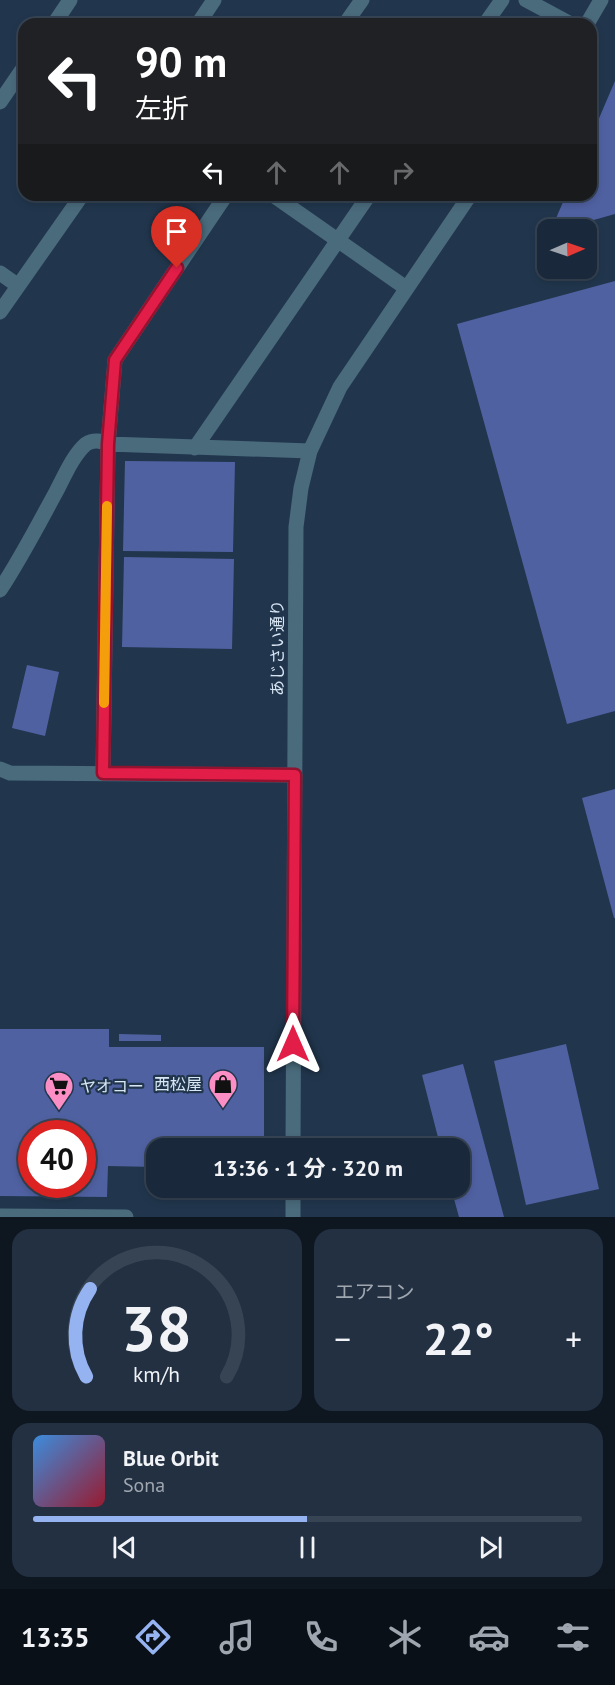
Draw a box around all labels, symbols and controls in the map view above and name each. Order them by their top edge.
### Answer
text: 90 m [135,34,227,89]
icon: left [36,42,114,120]
text: 左折 [135,91,189,125]
icon: left [197,156,230,189]
icon: ahead [260,156,293,189]
icon: ahead [323,156,356,189]
icon: right [386,156,419,189]
pin [151,206,202,268]
icon: arrive [160,215,193,248]
north arrow [537,219,597,279]
map controls [537,219,597,279]
street label: あじさい通り [267,600,287,696]
position arrow [261,1012,325,1076]
shop icon: 西松屋 [207,1068,239,1110]
supermarket icon: ヤオコー [43,1070,75,1112]
place label: 西松屋 [154,1074,202,1094]
place label: ヤオコー [80,1076,144,1096]
speed limit sign: 40 [18,1120,96,1198]
text: 13:36 · 1 分 · 320 m [213,1154,403,1182]
text: エアコン [335,1279,415,1305]
text: 38 [121,1287,192,1368]
text: 22° [423,1309,494,1367]
text: − [335,1317,351,1360]
text: + [565,1317,582,1360]
text: km/h [133,1360,180,1388]
text: Blue Orbit [123,1444,219,1472]
text: Sona [123,1472,165,1498]
icon: previous [108,1531,141,1564]
icon: pause [291,1531,324,1564]
icon: next [474,1531,507,1564]
icon: directions [132,1616,174,1658]
icon: music [216,1616,258,1658]
icon: phone [300,1616,342,1658]
icon: climate [384,1616,426,1658]
icon: car [468,1616,510,1658]
icon: filters [552,1616,594,1658]
text: 13:35 [21,1620,90,1654]

